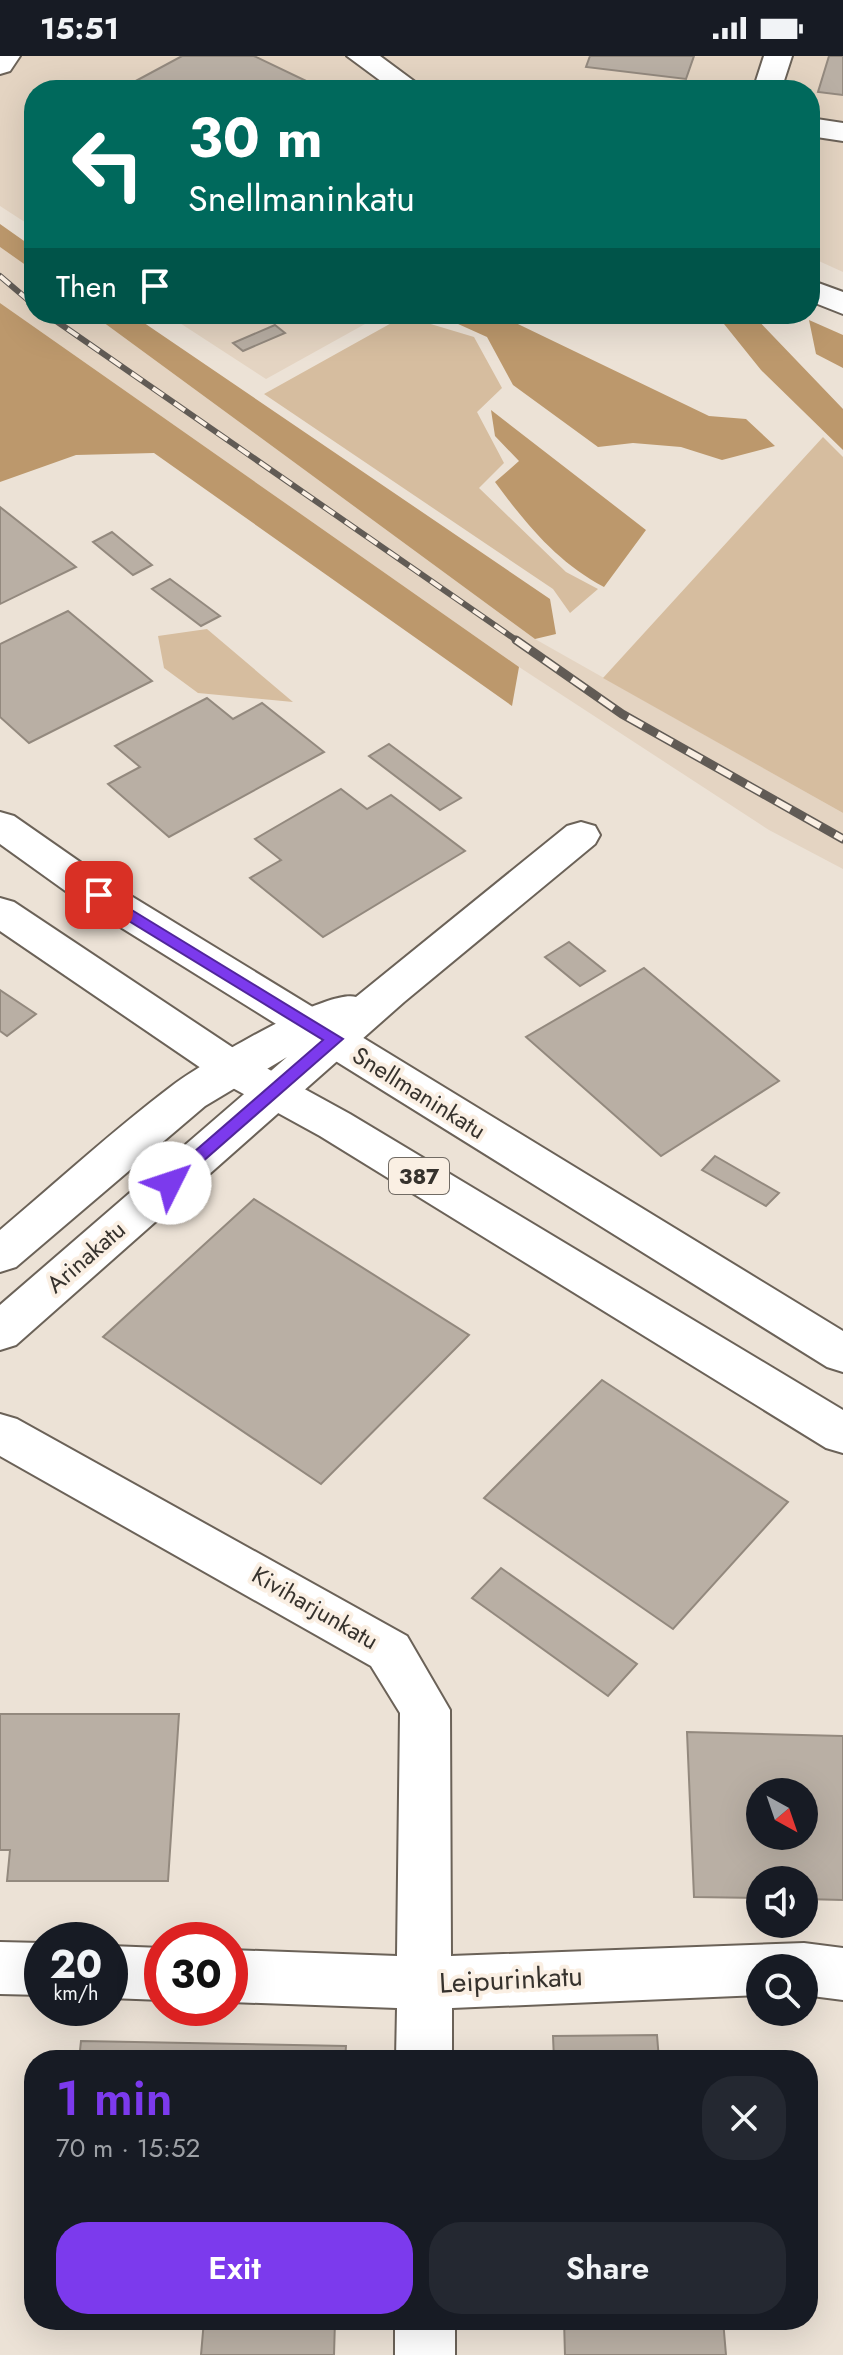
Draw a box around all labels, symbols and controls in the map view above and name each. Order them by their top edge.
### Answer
text: 15:51 [40,7,119,50]
text: 30 m [188,97,323,178]
icon: left [56,112,160,216]
text: Snellmaninkatu [188,172,415,224]
icon: arrive [133,264,177,308]
text: Then [56,265,117,308]
pin [65,861,133,929]
icon: arrive [77,873,121,917]
street label: Snellmaninkatu [346,1038,493,1148]
position arrow [128,1141,212,1225]
road number: 387 [389,1158,449,1194]
street label: Arinakatu [38,1212,133,1301]
street label: Kiviharjunkatu [246,1557,385,1658]
north arrow [746,1778,818,1850]
map controls [746,1778,818,2026]
button: sound [746,1866,818,1938]
speed limit sign: 30 [144,1922,248,2026]
text: 20 [50,1935,102,1993]
button: search [746,1954,818,2026]
street label: Leipurinkatu [438,1955,584,2004]
text: km/h [53,1979,99,2008]
text: 1 min [56,2064,173,2133]
button: close [702,2076,786,2160]
text: 70 m · 15:52 [56,2129,200,2167]
button: Exit [56,2222,413,2314]
button: Share [429,2222,786,2314]

